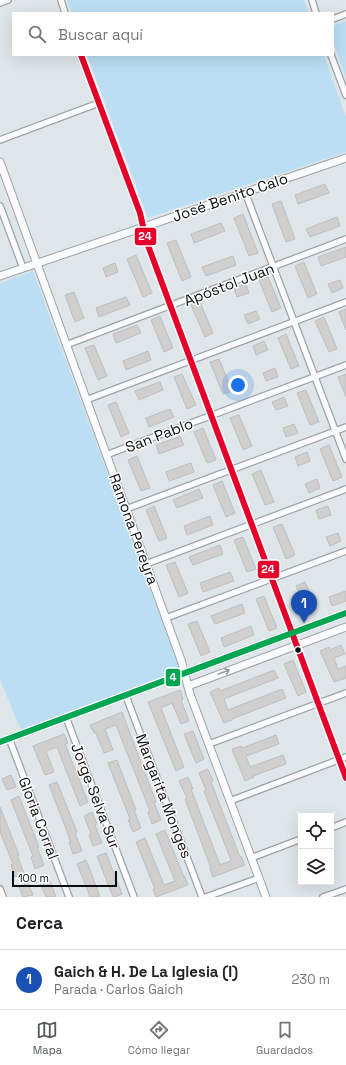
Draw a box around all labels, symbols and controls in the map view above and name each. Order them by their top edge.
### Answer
search box [12,12,334,56]
icon: search [26,23,48,45]
text: Buscar aquí [58,25,143,44]
street label: José Benito Calo [170,168,290,226]
line badge: 24 [134,227,157,246]
text: 24 [138,229,152,243]
street label: Apóstol Juan [181,258,277,310]
your location [228,375,248,395]
street label: San Pablo [122,413,196,457]
street label: Ramona Pereyra [105,471,163,588]
line badge: 24 [257,560,280,579]
text: 24 [261,562,275,576]
pin: 1 [291,590,317,623]
unlabelled marker [293,645,303,655]
line badge: 4 [165,668,181,687]
one-way arrow [218,668,230,676]
text: 4 [170,670,177,684]
street label: Margarita Monges [132,731,197,861]
street label: Jorge Selva Sur [67,740,125,852]
street label: Gloria Corral [15,774,63,862]
map controls [298,813,334,885]
button: locate [298,813,334,849]
button: layers [298,849,334,885]
scale bar [12,869,117,888]
text: 100 m [18,871,49,885]
text: Cerca [16,912,63,934]
text: Gaich & H. De La Iglesia (I) [54,962,238,981]
text: 1 [26,971,32,988]
text: 230 m [292,971,330,988]
text: Parada · Carlos Gaich [54,981,183,998]
tab: Mapa [33,1019,62,1057]
tab: Cómo llegar [128,1019,190,1057]
tab: Guardados [256,1019,313,1057]

